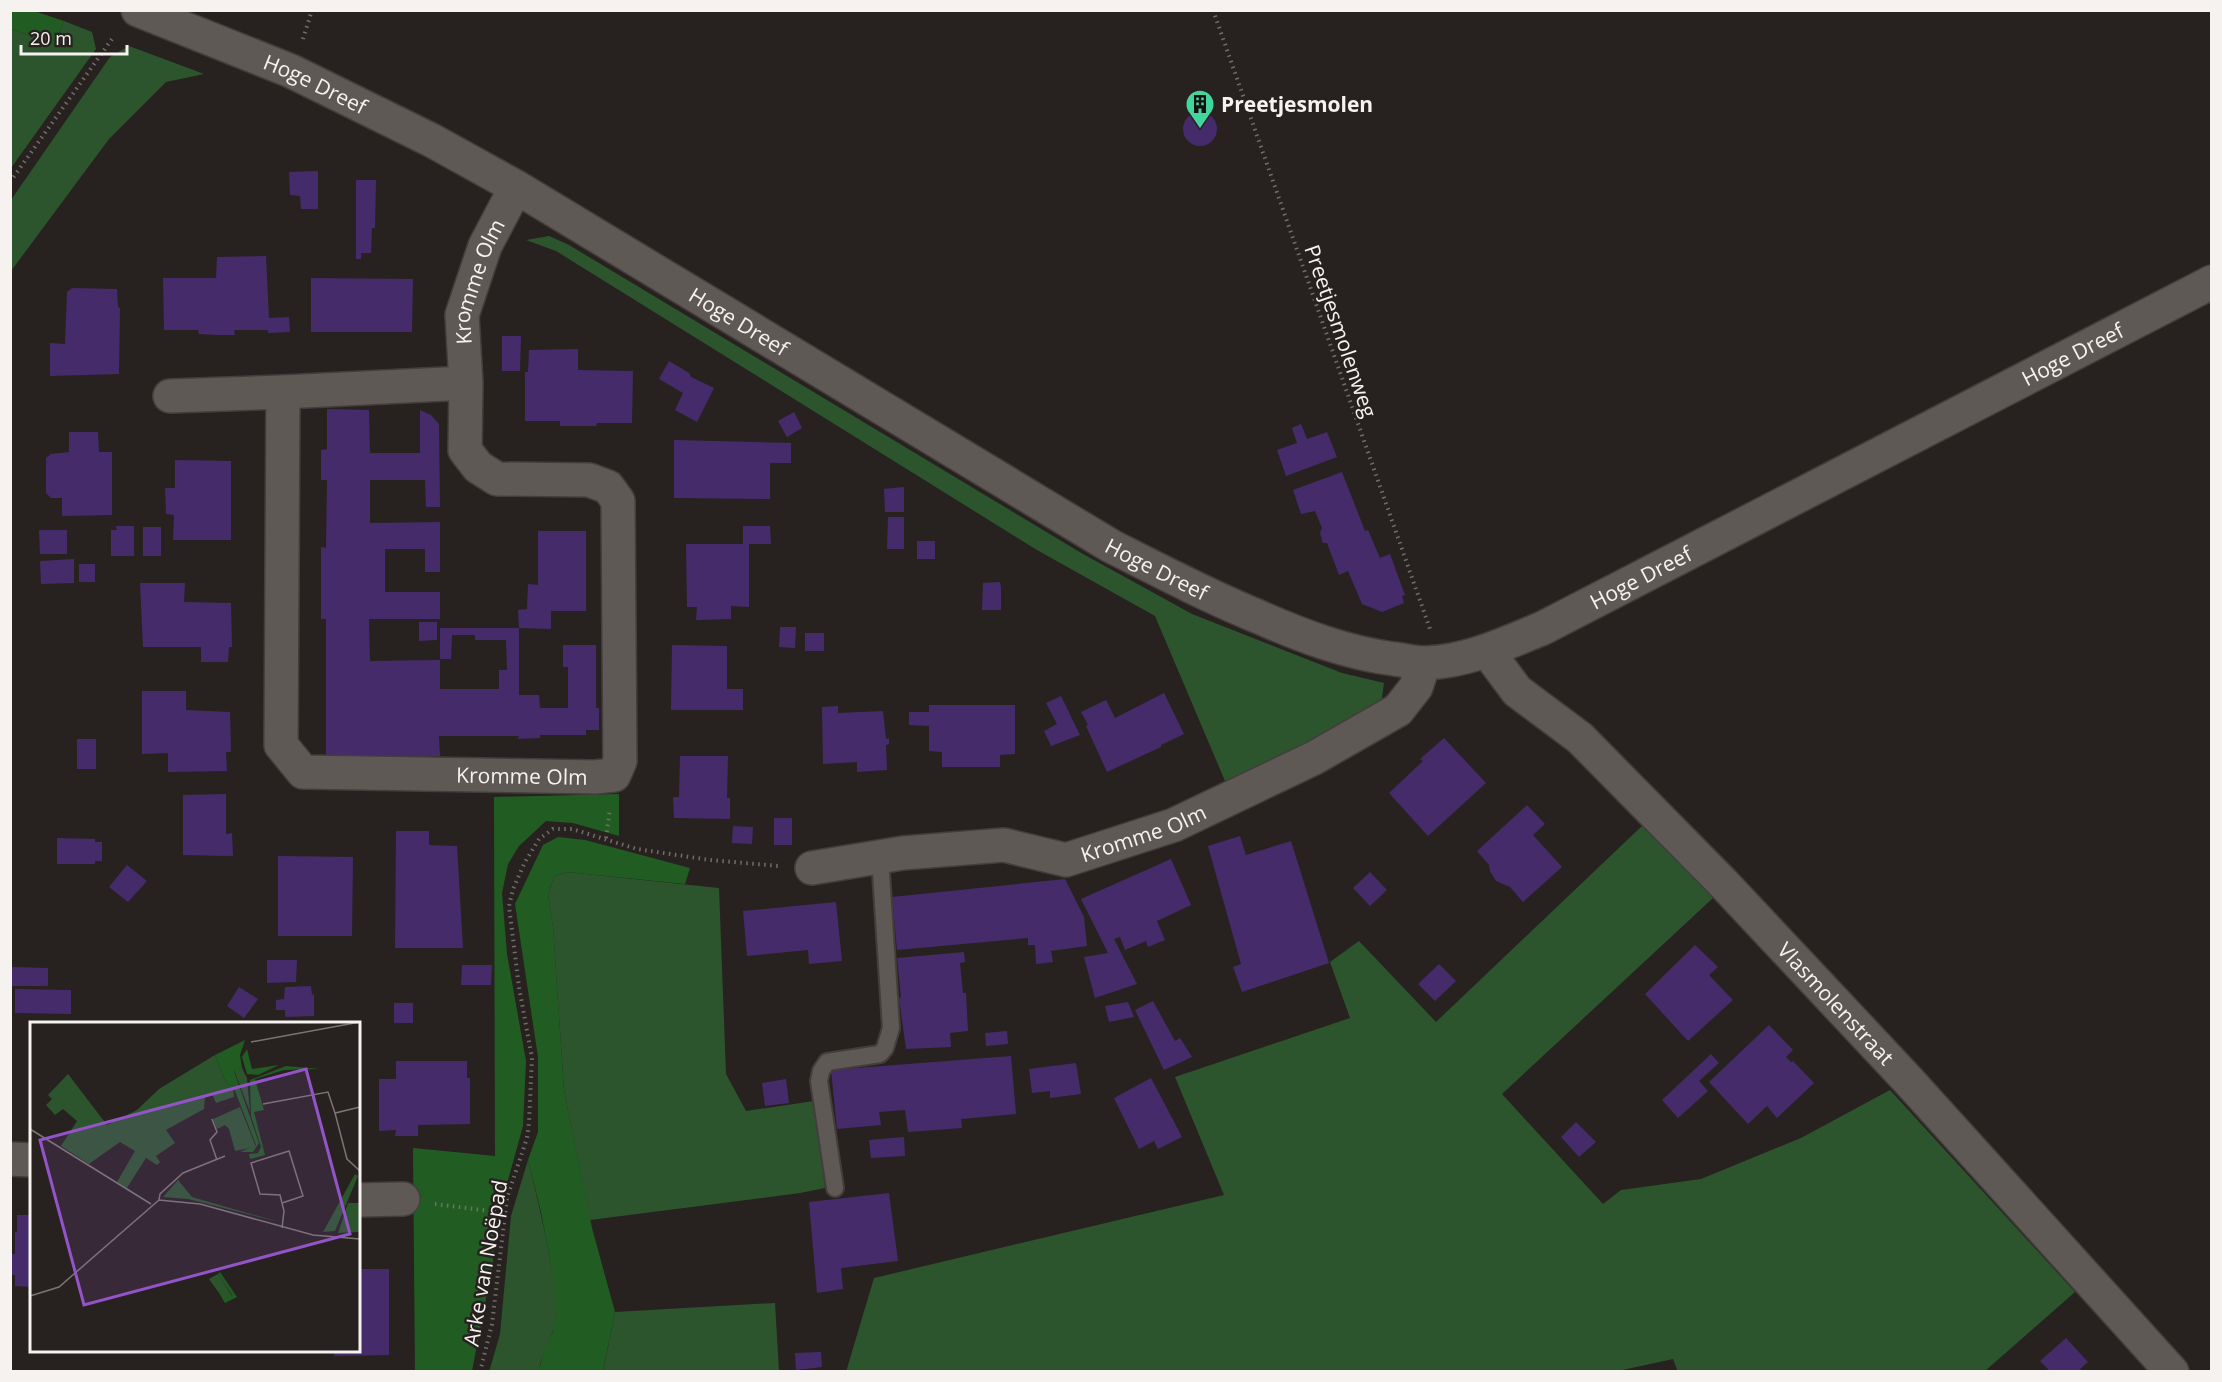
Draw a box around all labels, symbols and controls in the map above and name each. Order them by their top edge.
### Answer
scale bar [21,18,128,56]
text: 20 m [30,26,72,50]
street label: Hoge Dreef [259,47,373,121]
building icon: Preetjesmolen [1184,88,1216,130]
place label: Preetjesmolen [1221,90,1373,118]
street label: Kromme Olm [448,214,511,345]
street label: Preetjesmolenweg [1298,241,1384,421]
street label: Hoge Dreef [684,281,795,363]
street label: Hoge Dreef [2017,315,2130,392]
street label: Hoge Dreef [1101,531,1214,607]
street label: Hoge Dreef [1585,539,1698,615]
street label: Kromme Olm [456,761,588,791]
street label: Kromme Olm [1077,798,1211,868]
street label: Vlasmolenstraat [1772,936,1901,1071]
inset map [30,1022,360,1352]
street label: Arke van Noëpad [457,1178,513,1348]

